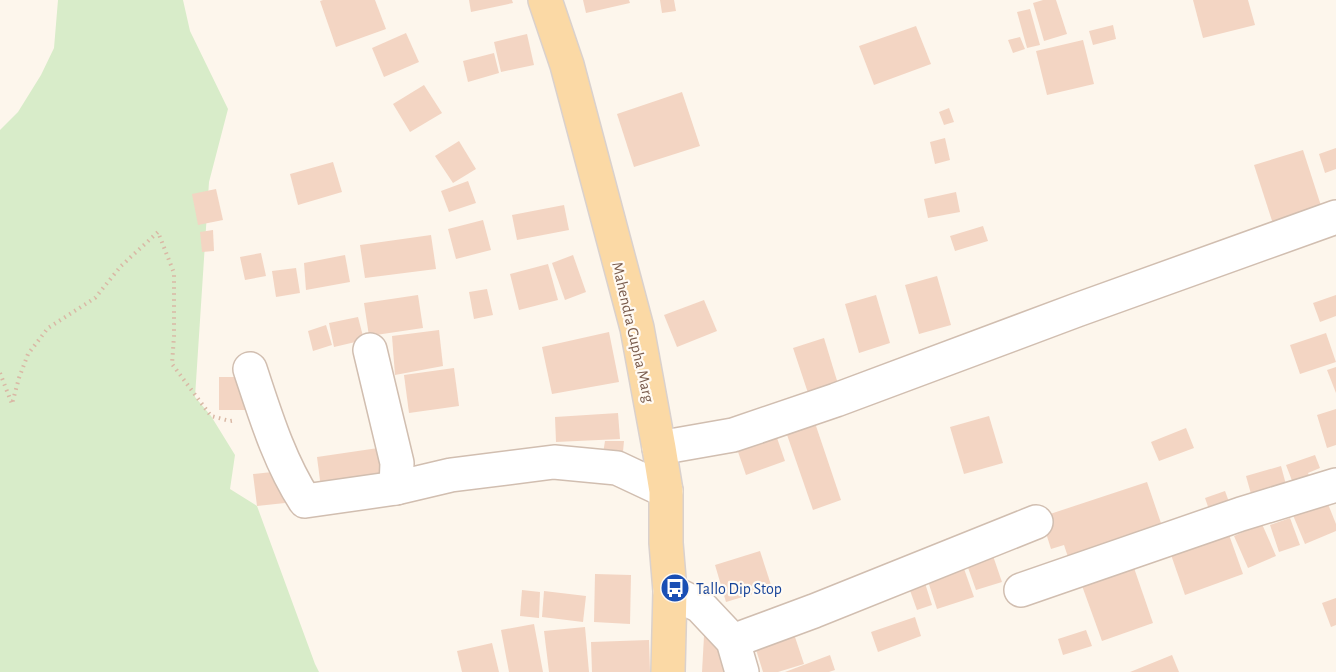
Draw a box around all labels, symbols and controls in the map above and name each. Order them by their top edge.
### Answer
street label: Mahendra Gupha Marg [609,260,657,404]
bus stop icon: Tallo Dip Stop [659,572,691,604]
place label: Tallo Dip Stop [696,581,782,597]

